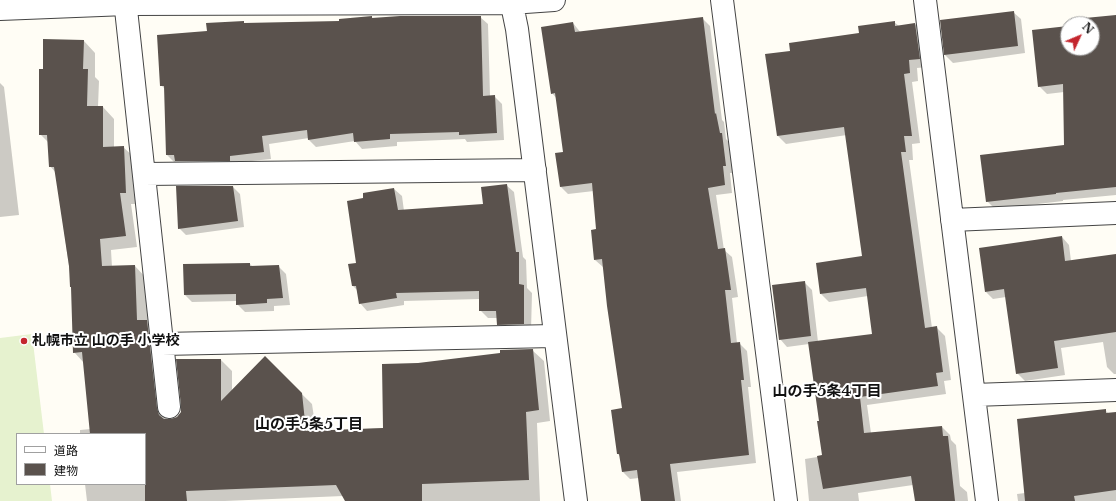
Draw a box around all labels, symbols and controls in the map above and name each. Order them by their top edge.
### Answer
north arrow [1060,16,1100,56]
text: N [1079,20,1097,37]
place label: 札幌市立 山の手 小学校 [32,333,179,349]
marker: 札幌市立 山の手 小学校 [19,336,29,346]
district label: 山の手5条4丁目 [773,383,881,401]
district label: 山の手5条5丁目 [255,416,363,434]
legend [16,433,146,485]
text: 道路 [54,443,78,458]
text: 建物 [54,463,78,478]

